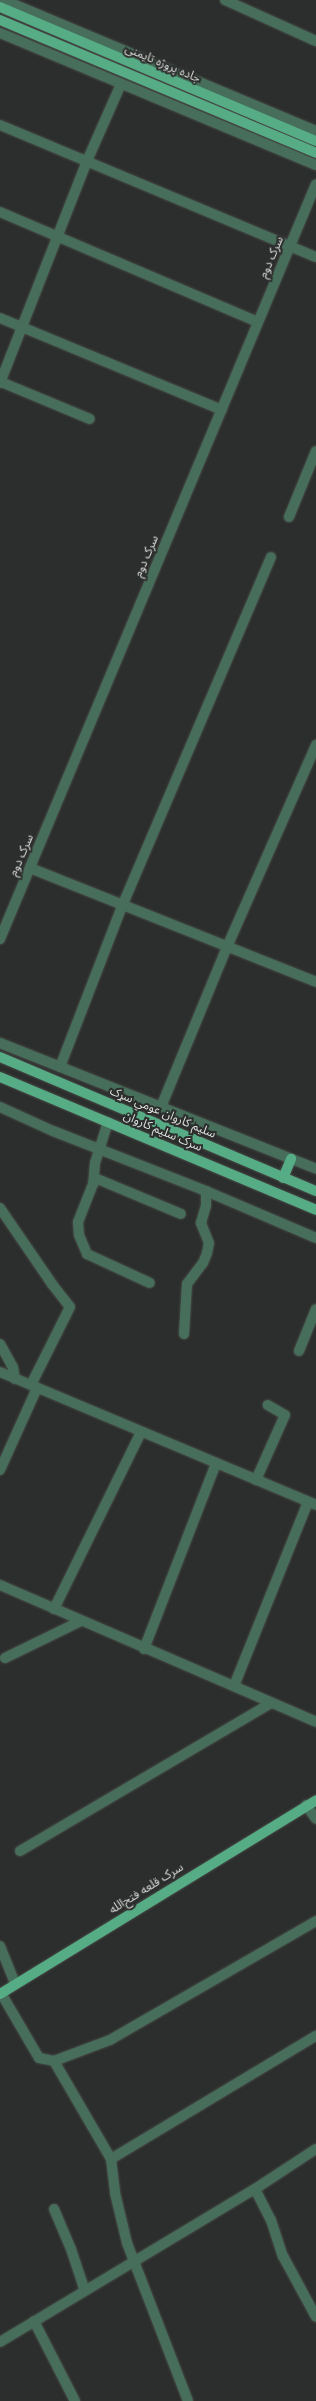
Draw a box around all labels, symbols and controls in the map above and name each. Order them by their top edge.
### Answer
street label: جاده پروژه تایمنی [123,41,203,85]
street label: سرک دوم [256,234,286,280]
street label: سرک دوم [131,533,161,579]
street label: سرک دوم [6,832,36,878]
street label: سلیم کاروان عومي سړک [108,1083,218,1141]
street label: سرک سلیم کاروان [122,1108,204,1154]
street label: سرک قلعه فتح‌الله [106,1859,186,1917]

